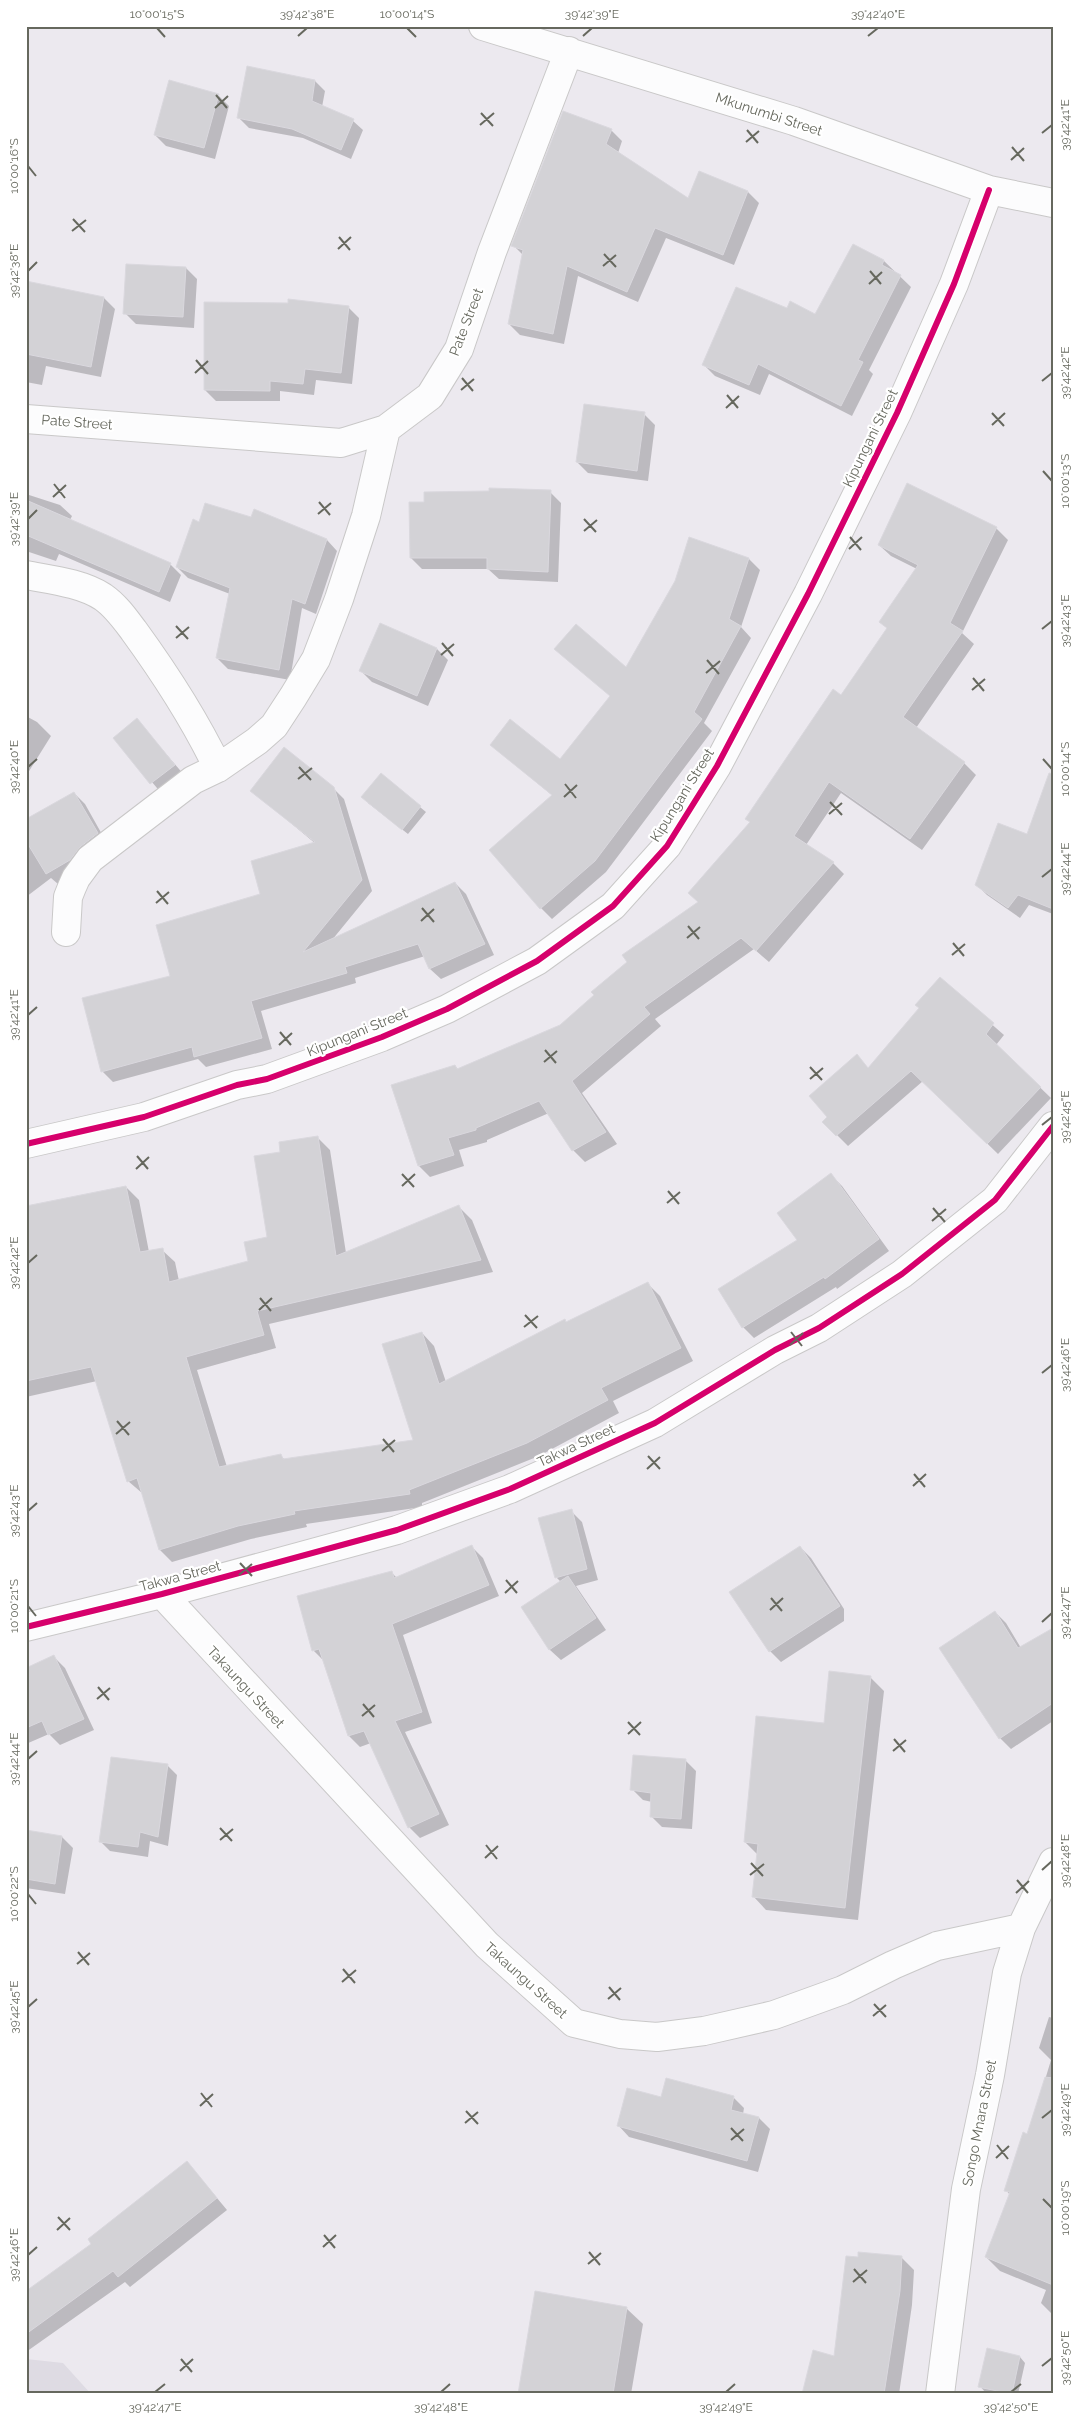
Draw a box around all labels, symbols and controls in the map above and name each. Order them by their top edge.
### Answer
text: 10°00'15"S [130,7,184,21]
text: 39°42'38"E [280,7,334,21]
text: 10°00'14"S [380,7,434,21]
text: 39°42'39"E [565,7,619,21]
text: 39°42'40"E [851,7,905,21]
street label: Mkunumbi Street [714,89,825,139]
text: 39°42'41"E [1058,99,1072,151]
text: 10°00'16"S [7,138,21,194]
text: 39°42'38"E [7,244,21,298]
street label: Pate Street [446,286,486,358]
text: 39°42'42"E [1058,346,1072,400]
street label: Kipungani Street [839,386,901,490]
street label: Pate Street [41,412,113,432]
text: 10°00'13"S [1058,454,1072,508]
text: 39°42'39"E [7,492,21,546]
text: 39°42'43"E [1058,594,1072,648]
text: 39°42'40"E [7,740,21,794]
text: 10°00'14"S [1058,742,1072,796]
street label: Kipungani Street [647,745,717,845]
text: 39°42'44"E [1058,842,1072,896]
text: 39°42'41"E [7,989,21,1041]
street label: Kipungani Street [304,1004,410,1059]
text: 39°42'45"E [1058,1090,1072,1144]
text: 39°42'42"E [7,1236,21,1290]
text: 39°42'46"E [1058,1338,1072,1392]
street label: Takwa Street [535,1420,617,1470]
text: 39°42'43"E [7,1484,21,1538]
street label: Takwa Street [138,1557,223,1595]
text: 10°00'21"S [7,1579,21,1633]
text: 39°42'47"E [1058,1586,1072,1640]
street label: Takaungu Street [204,1643,288,1731]
text: 39°42'44"E [7,1732,21,1786]
text: 39°42'48"E [1058,1834,1072,1888]
text: 10°00'22"S [7,1866,21,1922]
street label: Takaungu Street [481,1939,571,2021]
text: 39°42'45"E [7,1980,21,2034]
street label: Songo Mnara Street [959,2058,999,2188]
text: 39°42'49"E [1058,2083,1072,2137]
text: 10°00'19"S [1058,2181,1072,2235]
text: 39°42'46"E [7,2228,21,2282]
text: 39°42'50"E [1058,2331,1072,2385]
text: 39°42'47"E [128,2400,182,2414]
text: 39°42'48"E [414,2400,468,2414]
text: 39°42'49"E [699,2400,753,2414]
text: 39°42'50"E [984,2400,1038,2414]

